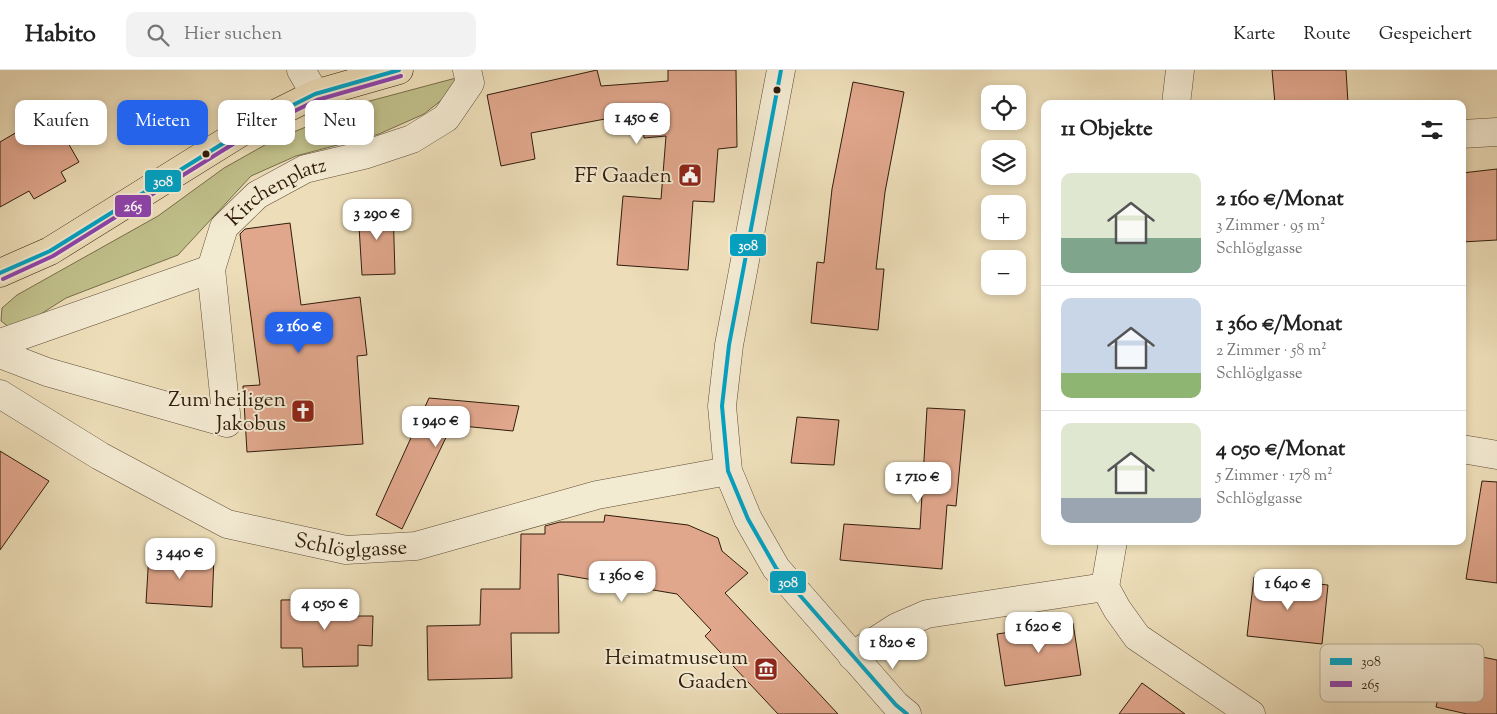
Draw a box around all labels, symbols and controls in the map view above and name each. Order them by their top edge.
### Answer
search box [126,12,476,57]
text: Habito [25,18,96,52]
icon: search [144,21,172,49]
text: Hier suchen [184,21,282,48]
text: Karte [1233,22,1276,48]
text: Route [1304,22,1351,48]
text: Gespeichert [1379,22,1472,48]
unlabelled marker [772,85,782,95]
map controls [981,85,1026,295]
button: locate [981,85,1026,130]
chip: Kaufen [15,100,107,145]
chip: Mieten [117,100,208,145]
chip: Filter [218,100,295,145]
chip: Neu [305,100,374,145]
pin: 1 450 € [591,102,683,145]
text: 1 450 € [615,107,659,130]
text: 11 Objekte [1061,115,1153,145]
icon: filters [1418,116,1446,144]
button: layers [981,140,1026,185]
unlabelled marker [201,149,211,159]
street label: Kirchenplatz [220,151,330,234]
place label: FF Gaaden [574,162,672,192]
public building icon: FF Gaaden [677,162,703,188]
line badge: 308 [144,169,182,193]
text: 308 [153,173,173,193]
text: 2 160 €/Monat [1216,185,1344,215]
icon: home [1101,193,1161,253]
line badge: 265 [114,194,152,218]
button: + [981,195,1026,240]
text: 265 [124,198,142,218]
pin: 3 290 € [331,198,423,241]
text: 3 290 € [354,203,400,226]
text: 3 Zimmer · 95 m² [1216,215,1325,238]
line badge: 308 [729,233,767,257]
text: 308 [738,237,758,257]
text: Schlöglgasse [1216,238,1302,261]
button: − [981,250,1026,295]
text: 1 360 €/Monat [1216,310,1342,340]
pin: 2 160 € [253,312,345,354]
text: 2 160 € [276,316,322,339]
icon: home [1101,318,1161,378]
text: 2 Zimmer · 58 m² [1216,340,1327,363]
text: Schlöglgasse [1216,363,1302,386]
place label: Zum heiligen Jakobus [168,386,286,440]
church icon: Zum heiligen Jakobus [290,398,316,424]
pin: 1 940 € [390,406,482,448]
text: 1 940 € [413,410,459,433]
text: 4 050 €/Monat [1216,435,1345,465]
icon: home [1101,443,1161,503]
pin: 1 710 € [872,462,964,504]
text: 5 Zimmer · 178 m² [1216,465,1333,488]
text: 1 710 € [896,466,940,489]
text: Schlöglgasse [1216,488,1302,511]
street label: Schlöglgasse [291,526,408,567]
pin: 3 440 € [134,538,226,580]
text: 3 440 € [156,542,204,565]
pin: 1 360 € [576,560,668,603]
text: 1 360 € [600,565,644,588]
pin: 1 640 € [1242,568,1334,611]
line badge: 308 [769,570,807,594]
text: 1 640 € [1265,573,1311,596]
text: 308 [778,574,798,594]
pin: 4 050 € [279,588,371,631]
text: 4 050 € [301,593,349,616]
pin: 1 620 € [993,612,1085,654]
text: 1 620 € [1016,616,1062,639]
pin: 1 820 € [847,628,939,670]
text: 1 820 € [870,632,916,655]
place label: Heimatmuseum Gaaden [605,644,748,698]
legend [1320,644,1484,702]
text: 308 [1361,653,1381,673]
museum icon: Heimatmuseum Gaaden [753,656,779,682]
text: 265 [1361,676,1380,696]

